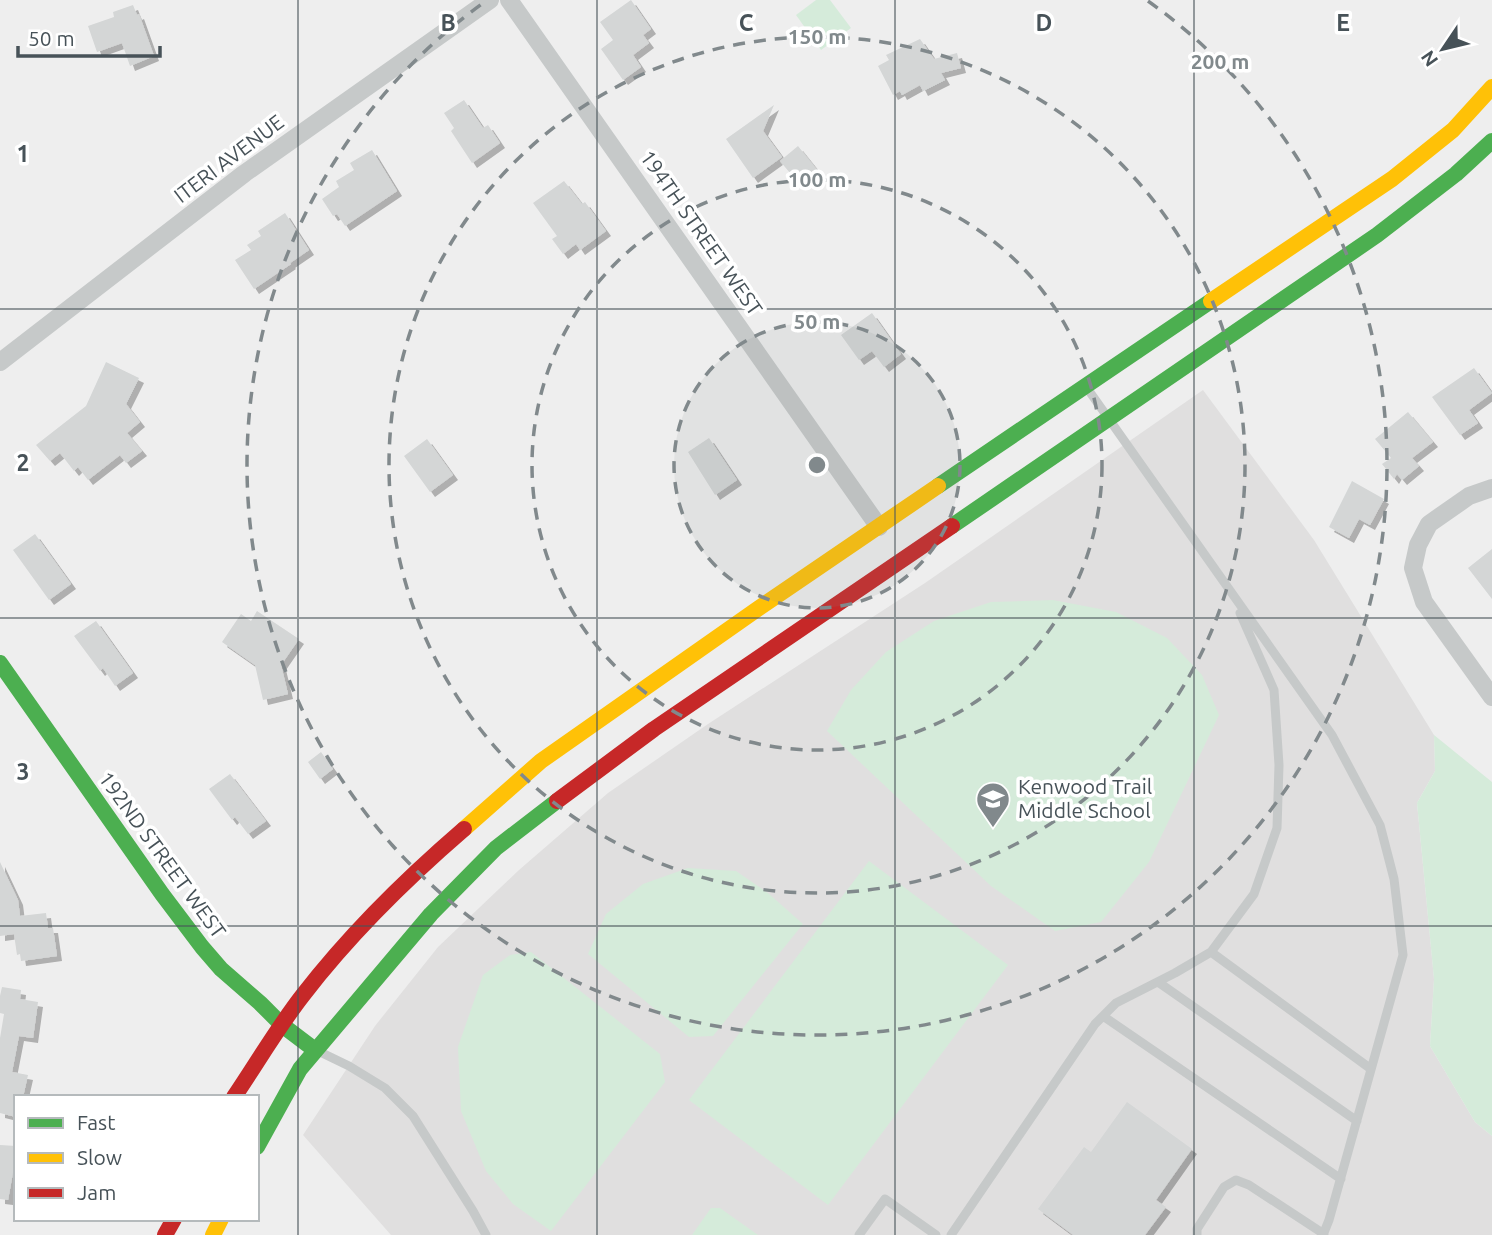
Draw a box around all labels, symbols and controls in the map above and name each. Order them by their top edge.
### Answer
text: B [440,10,456,35]
text: C [739,10,754,35]
text: D [1036,10,1052,35]
text: E [1336,10,1350,35]
scale bar [18,14,159,58]
north arrow [1408,14,1478,84]
text: 150 m [788,24,846,48]
text: 50 m [28,26,75,50]
text: N [1416,47,1442,71]
text: 200 m [1191,49,1249,73]
street label: ITERI AVENUE [169,109,288,207]
text: 1 [17,141,29,166]
street label: 194TH STREET WEST [636,145,768,320]
text: 100 m [788,167,846,191]
text: 50 m [794,309,840,333]
text: 2 [17,450,29,475]
centre of rings [805,453,829,477]
text: 3 [17,759,29,784]
street label: 192ND STREET WEST [94,767,231,943]
place label: Kenwood Trail Middle School [1018,774,1152,822]
school or university icon: Kenwood Trail Middle School [974,780,1012,829]
legend [14,1095,259,1221]
text: Fast [77,1110,115,1134]
text: Slow [77,1145,122,1169]
text: Jam [77,1180,116,1204]

